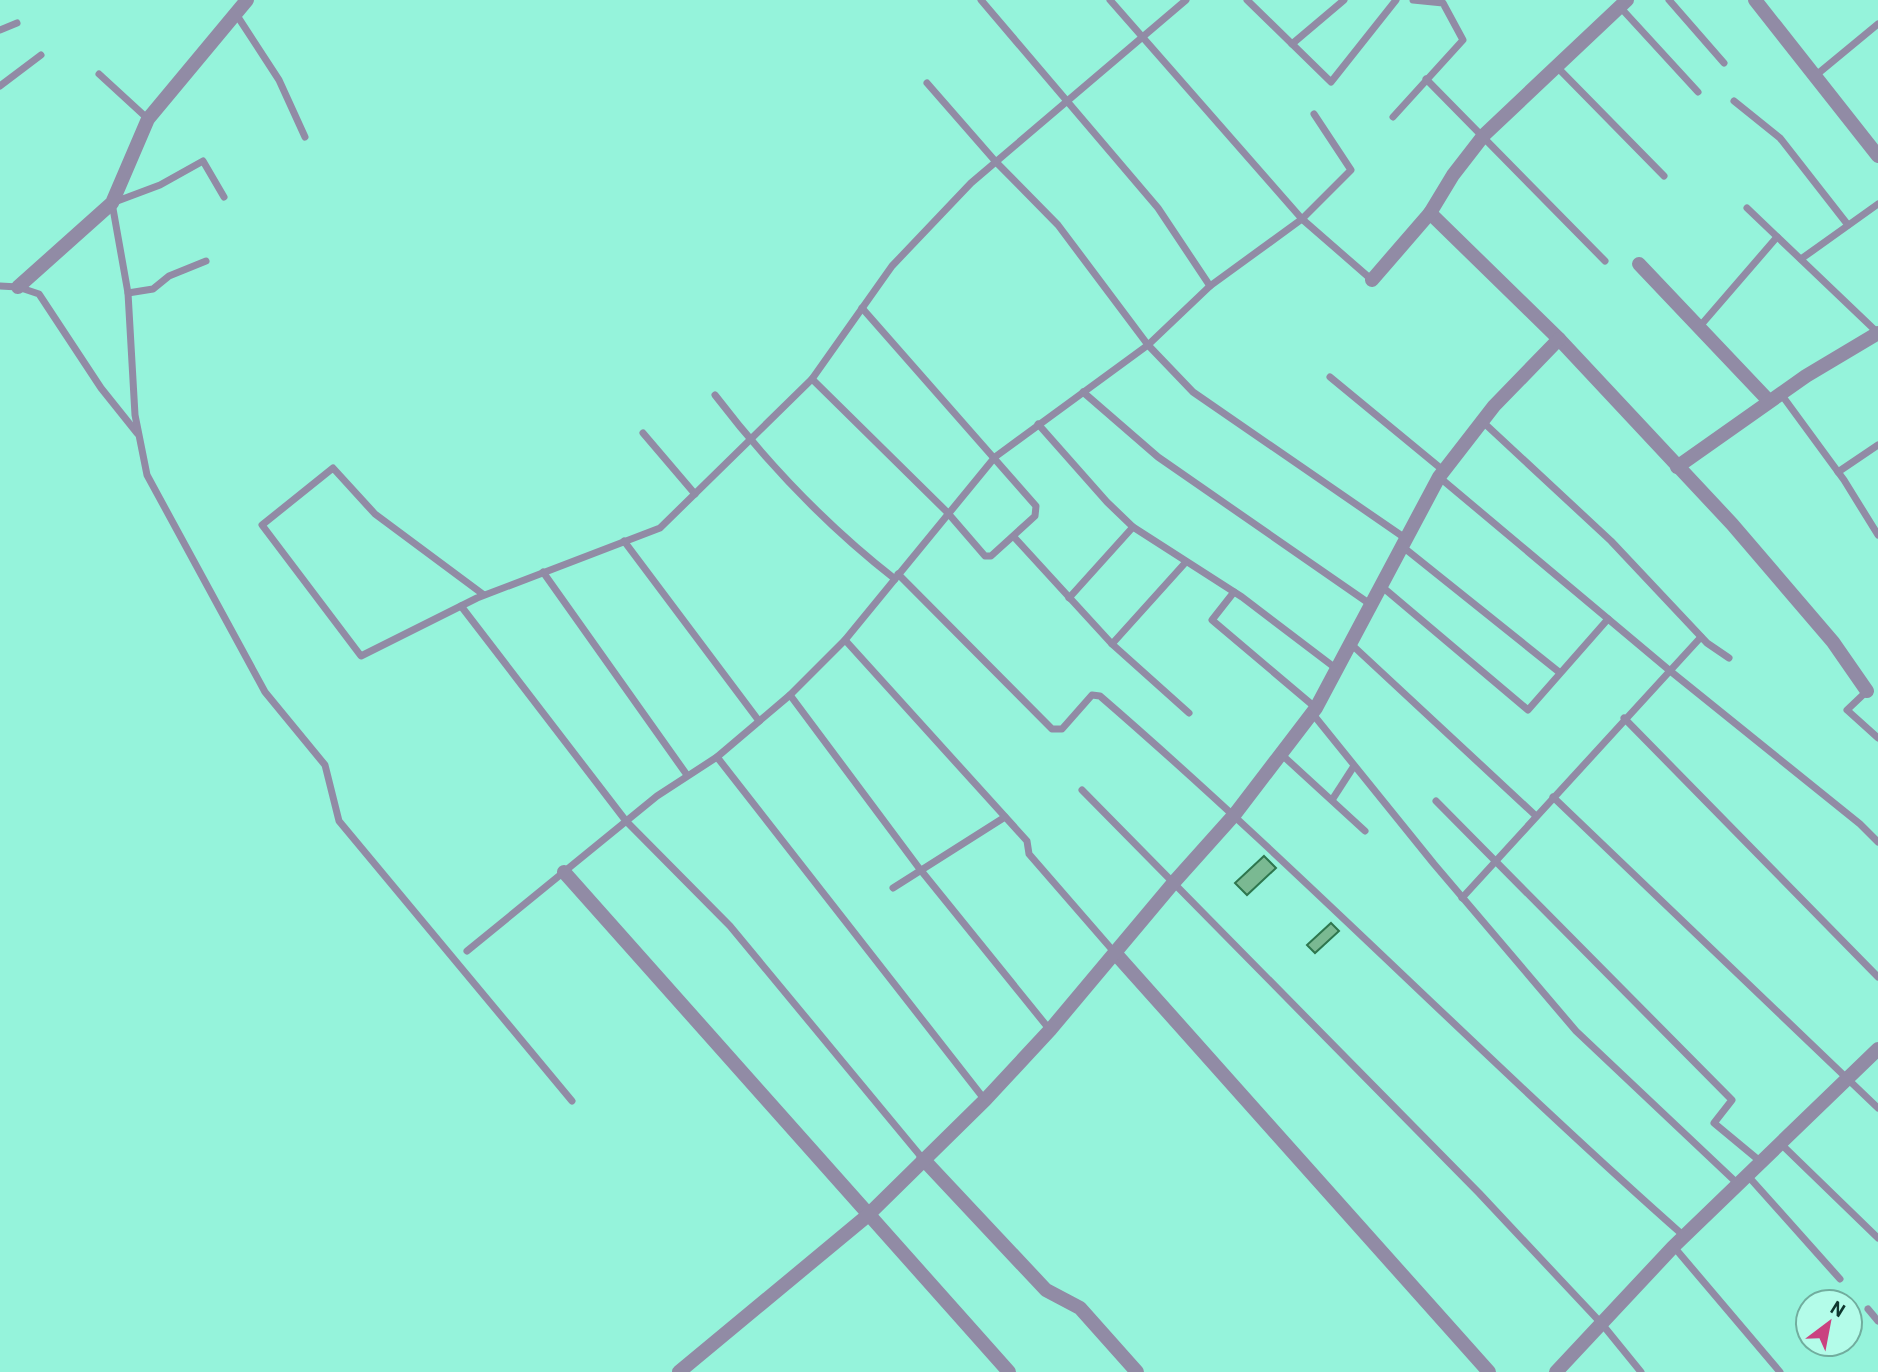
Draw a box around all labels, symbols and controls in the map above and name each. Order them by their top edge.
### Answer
north arrow [1794,1288,1864,1358]
text: N [1827,1295,1850,1321]

